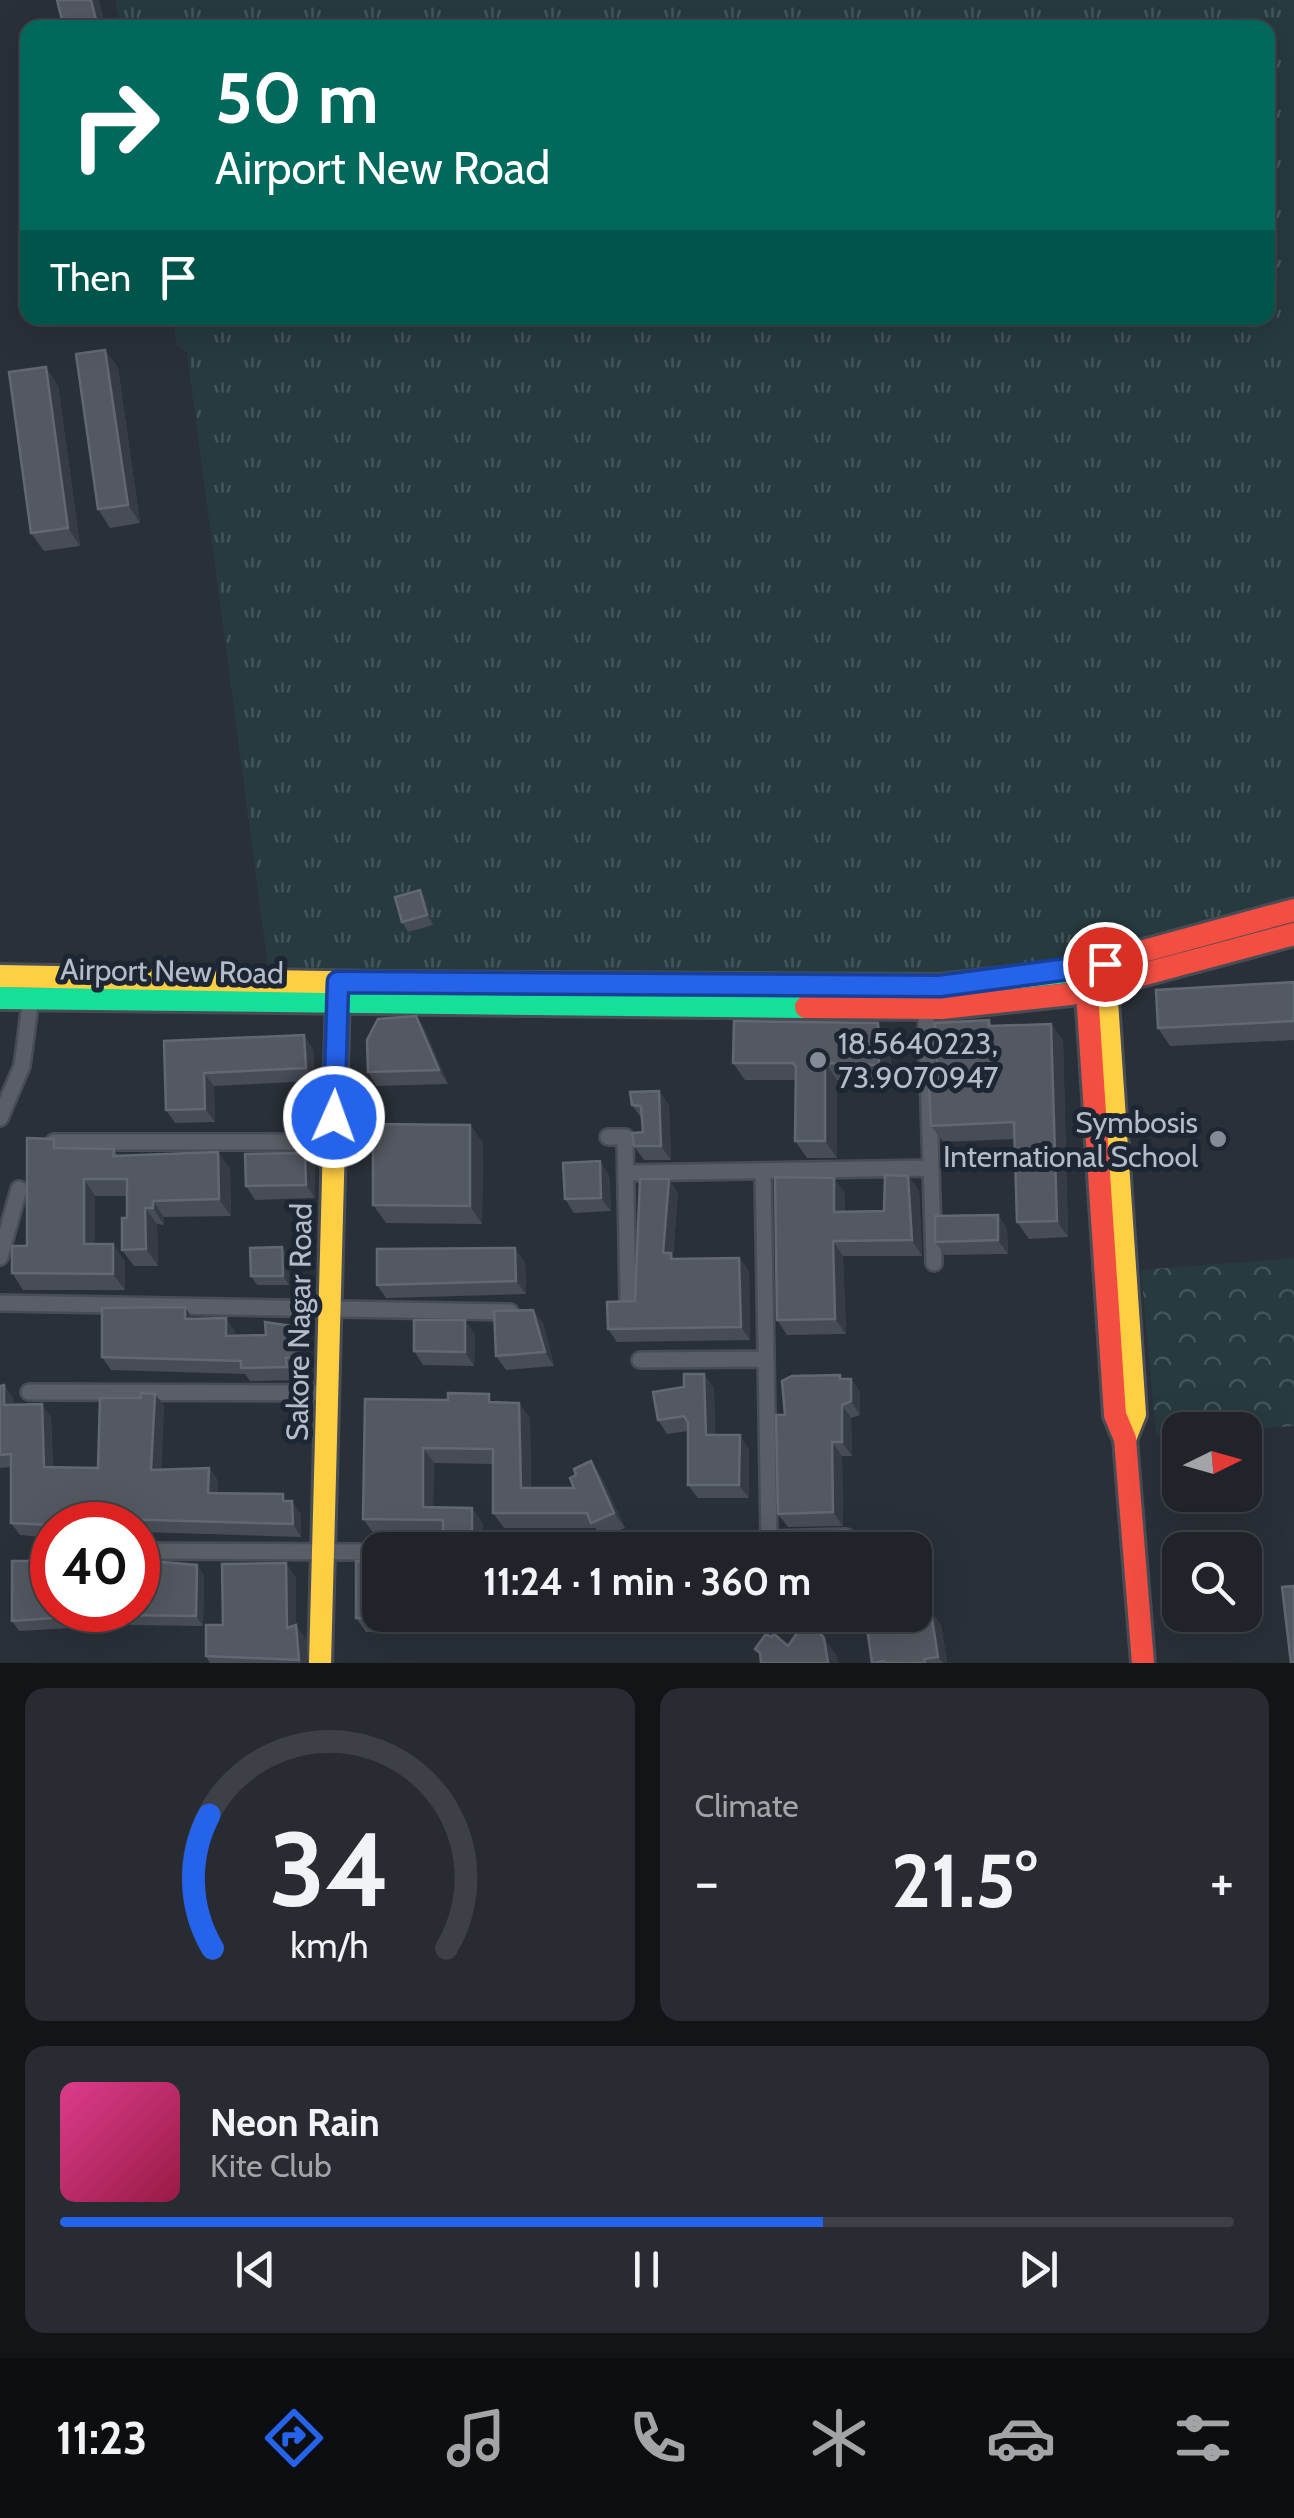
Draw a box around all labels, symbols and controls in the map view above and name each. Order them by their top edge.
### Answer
text: 50 m [215,55,379,141]
icon: right [50,60,180,190]
text: Airport New Road [215,141,550,195]
icon: arrive [151,250,206,305]
text: Then [50,254,131,301]
pin [1063,922,1148,1007]
icon: arrive [1078,937,1133,992]
street label: Airport New Road [60,951,284,991]
place label: 18.5640223, 73.9070947 [838,1025,998,1096]
marker: 18.5640223, 73.9070947 [807,1049,829,1071]
position arrow [282,1065,386,1169]
place label: Symbosis International School [943,1104,1198,1175]
marker: Symbosis International School [1207,1128,1229,1150]
street label: Sakore Nagar Road [278,1203,320,1441]
north arrow [1162,1412,1262,1512]
map controls [1162,1412,1262,1632]
speed limit sign: 40 [30,1502,160,1632]
button: search [1162,1532,1262,1632]
text: 11:24 · 1 min · 360 m [483,1558,811,1605]
text: Climate [695,1786,799,1825]
text: 34 [269,1806,390,1932]
text: 21.5° [891,1835,1037,1926]
text: − [695,1848,719,1915]
text: + [1210,1848,1234,1915]
text: km/h [291,1924,369,1967]
text: Neon Rain [210,2099,380,2146]
text: Kite Club [210,2146,332,2185]
icon: previous [228,2242,283,2297]
icon: pause [619,2242,674,2297]
icon: next [1011,2242,1066,2297]
icon: directions [259,2403,329,2473]
icon: music [441,2403,511,2473]
icon: phone [623,2403,693,2473]
icon: climate [804,2403,874,2473]
icon: car [986,2403,1056,2473]
icon: filters [1168,2403,1238,2473]
text: 11:23 [56,2411,147,2465]

